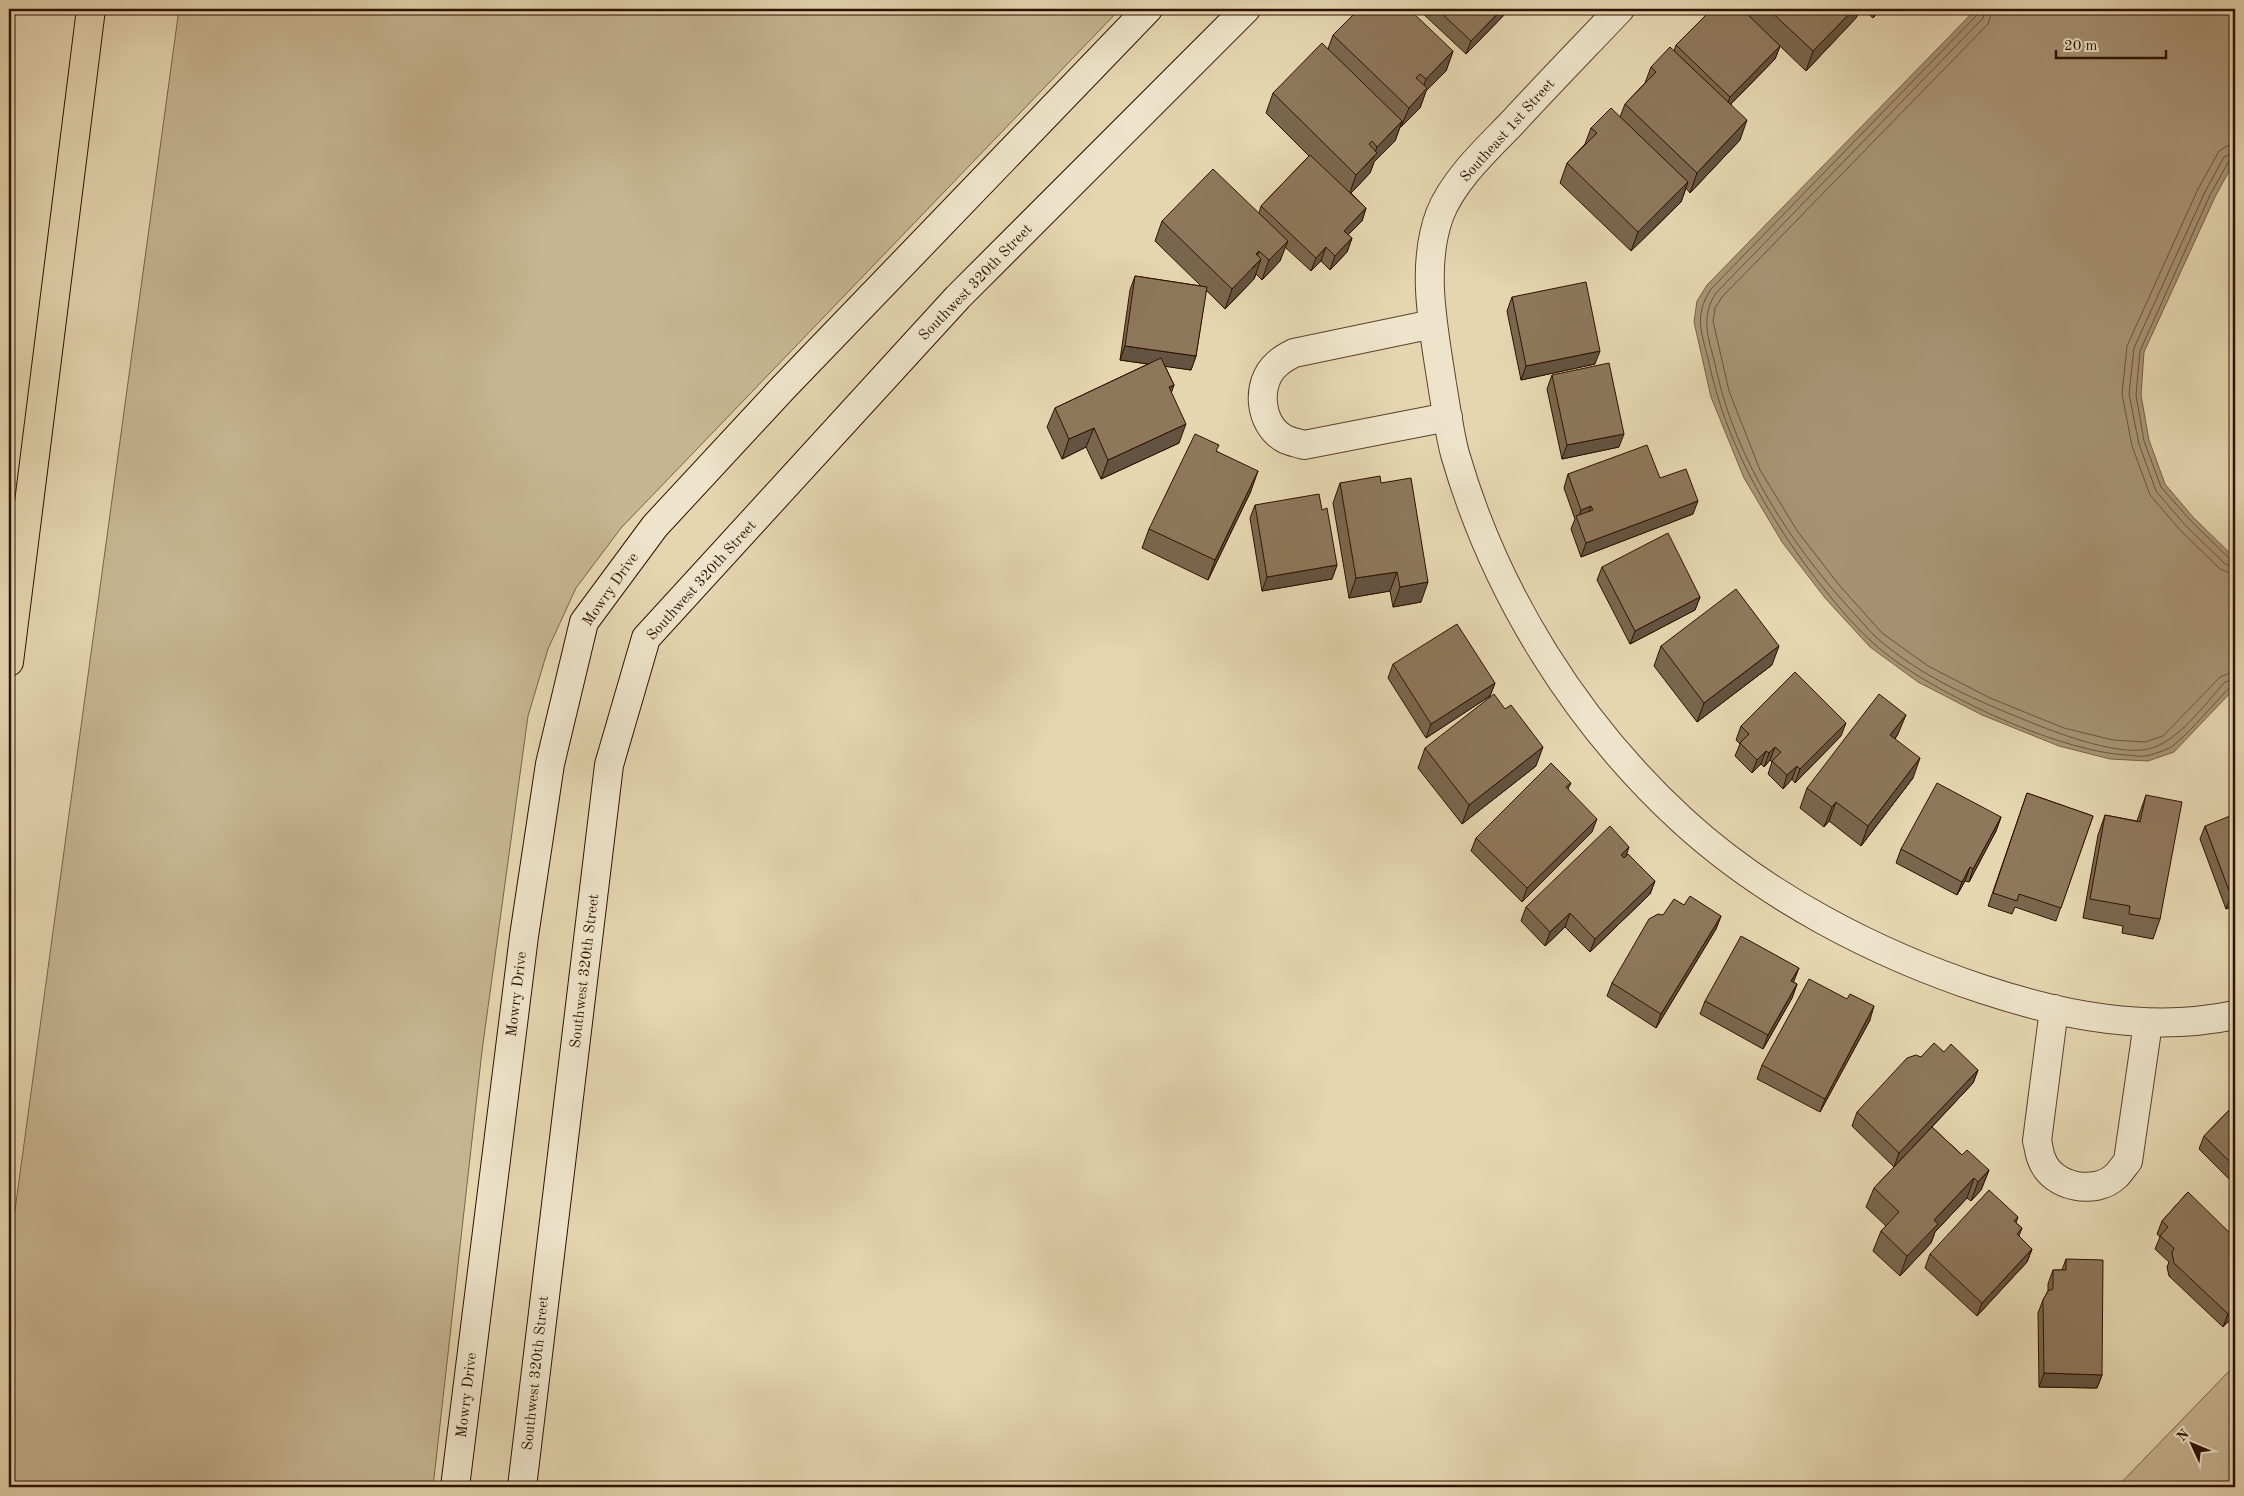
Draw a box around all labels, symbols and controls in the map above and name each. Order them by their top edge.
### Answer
scale bar [2056,28,2166,60]
text: 20 m [2064,39,2098,54]
street label: Southeast 1st Street [1458,77,1558,185]
street label: Southwest 320th Street [917,222,1035,344]
street label: Southwest 320th Street [645,518,760,644]
street label: Mowry Drive [580,550,642,629]
street label: Southwest 320th Street [569,893,602,1049]
street label: Mowry Drive [505,951,530,1038]
street label: Southwest 320th Street [521,1295,552,1451]
street label: Mowry Drive [455,1352,480,1439]
north arrow [2166,1418,2216,1468]
text: N [2175,1427,2192,1444]

